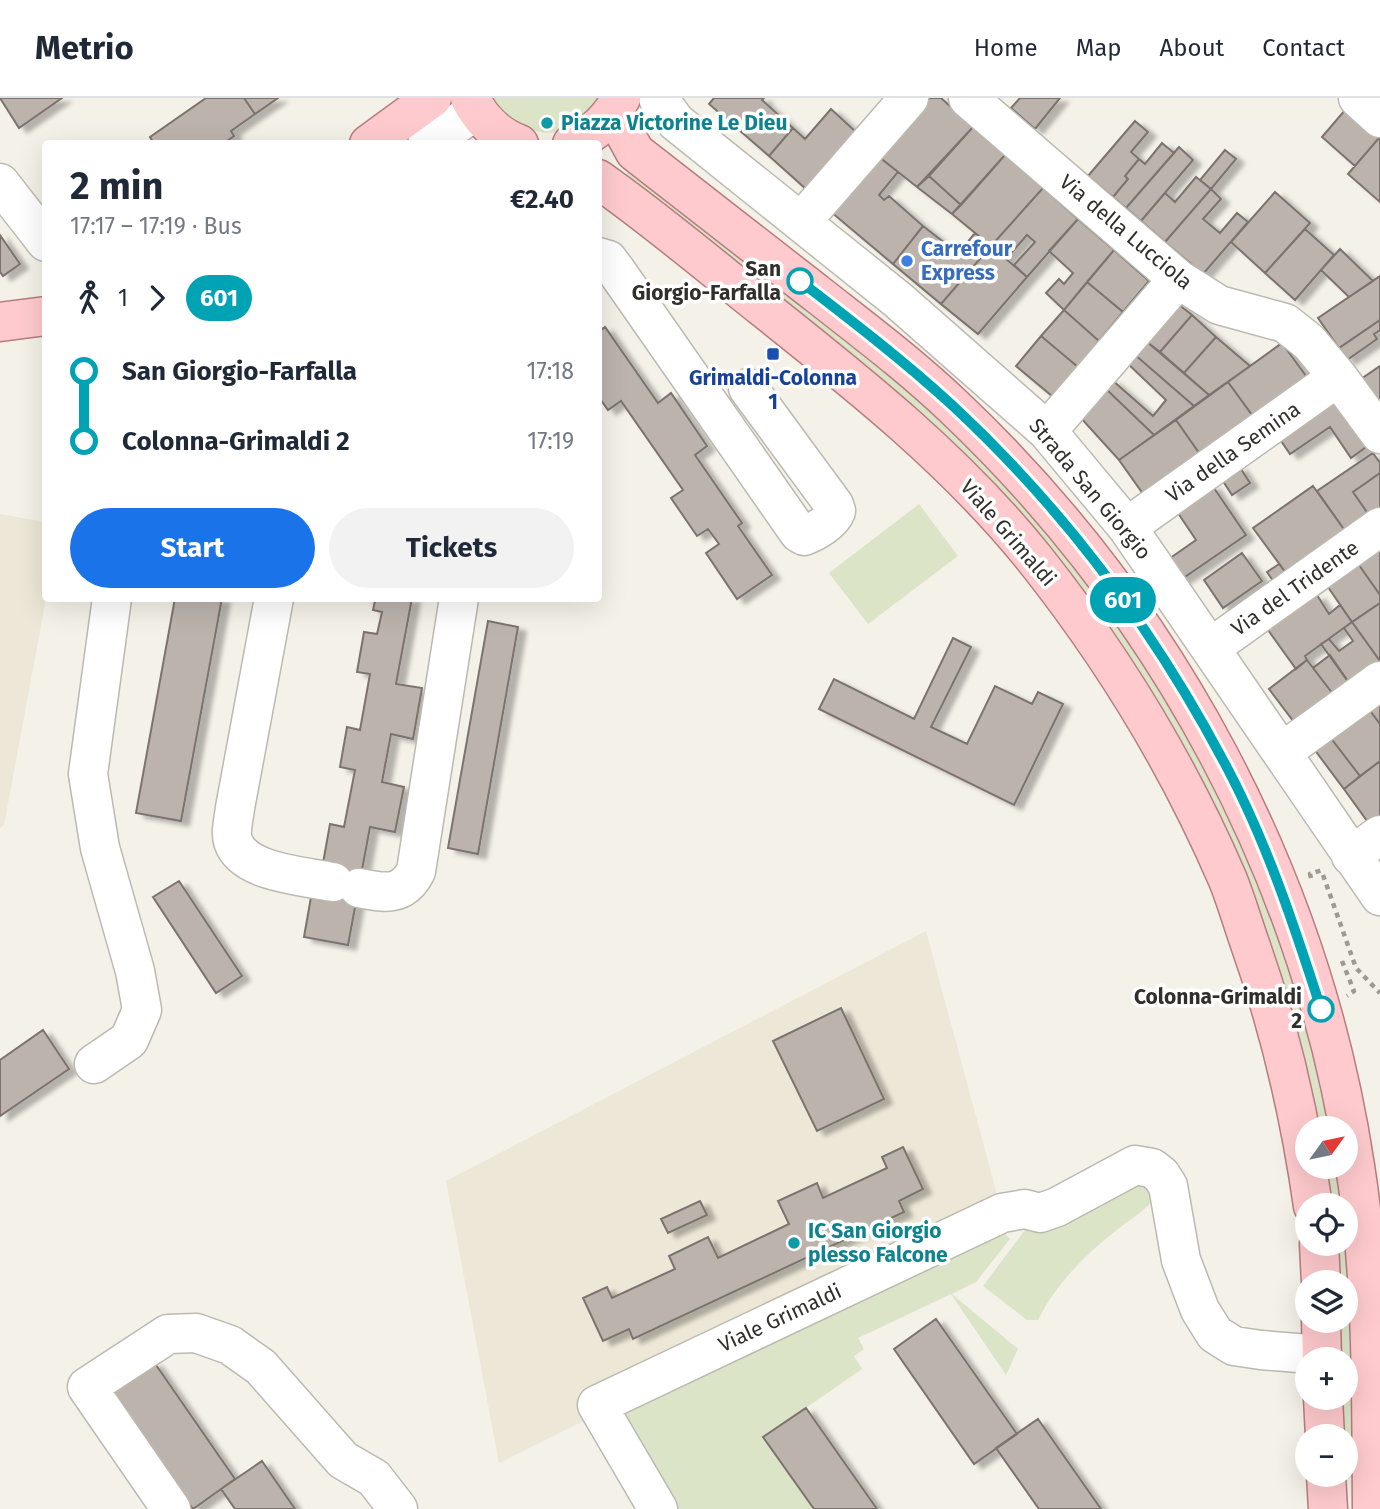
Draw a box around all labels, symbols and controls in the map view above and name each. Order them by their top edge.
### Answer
text: Metrio [35,28,134,68]
text: Home [974,34,1038,62]
text: Map [1076,34,1122,62]
text: About [1160,34,1224,62]
text: Contact [1262,34,1345,62]
place label: Piazza Victorine Le Dieu [561,110,787,136]
marker: Piazza Victorine Le Dieu [539,115,555,131]
text: 2 min [70,163,163,209]
street label: Via della Lucciola [1054,169,1198,295]
text: €2.40 [510,184,574,215]
text: 17:17 – 17:19 · Bus [70,212,242,240]
place label: Carrefour Express [921,236,1013,286]
marker: Carrefour Express [899,253,915,269]
place label: San Giorgio-Farfalla [632,256,781,306]
marker: San Giorgio-Farfalla [787,268,813,294]
icon: walk [70,279,108,317]
icon: forward [138,279,176,317]
text: 1 [118,284,128,312]
text: 601 [200,284,238,312]
marker: Grimaldi-Colonna 1 [765,346,781,362]
text: San Giorgio-Farfalla [122,356,357,387]
text: 17:18 [527,357,574,385]
place label: Grimaldi-Colonna 1 [689,365,857,415]
street label: Via della Semina [1161,396,1305,508]
street label: Strada San Giorgio [1023,413,1157,565]
text: Colonna-Grimaldi 2 [122,426,350,457]
text: 17:19 [527,427,574,455]
street label: Viale Grimaldi [955,474,1061,592]
button: Start [70,508,315,588]
button: Tickets [329,508,574,588]
street label: Via del Tridente [1226,534,1364,642]
line badge: 601 [1083,577,1163,623]
text: 601 [1104,586,1142,614]
place label: Colonna-Grimaldi 2 [1134,984,1302,1034]
marker: Colonna-Grimaldi 2 [1308,996,1334,1022]
north arrow [1295,1116,1358,1180]
map controls [1295,1116,1358,1487]
button: locate [1295,1193,1358,1256]
place label: IC San Giorgio plesso Falcone [808,1218,948,1268]
marker: IC San Giorgio plesso Falcone [786,1235,802,1251]
button: layers [1295,1270,1358,1333]
street label: Viale Grimaldi [714,1278,846,1358]
button: + [1295,1347,1358,1410]
button: − [1295,1424,1358,1487]

